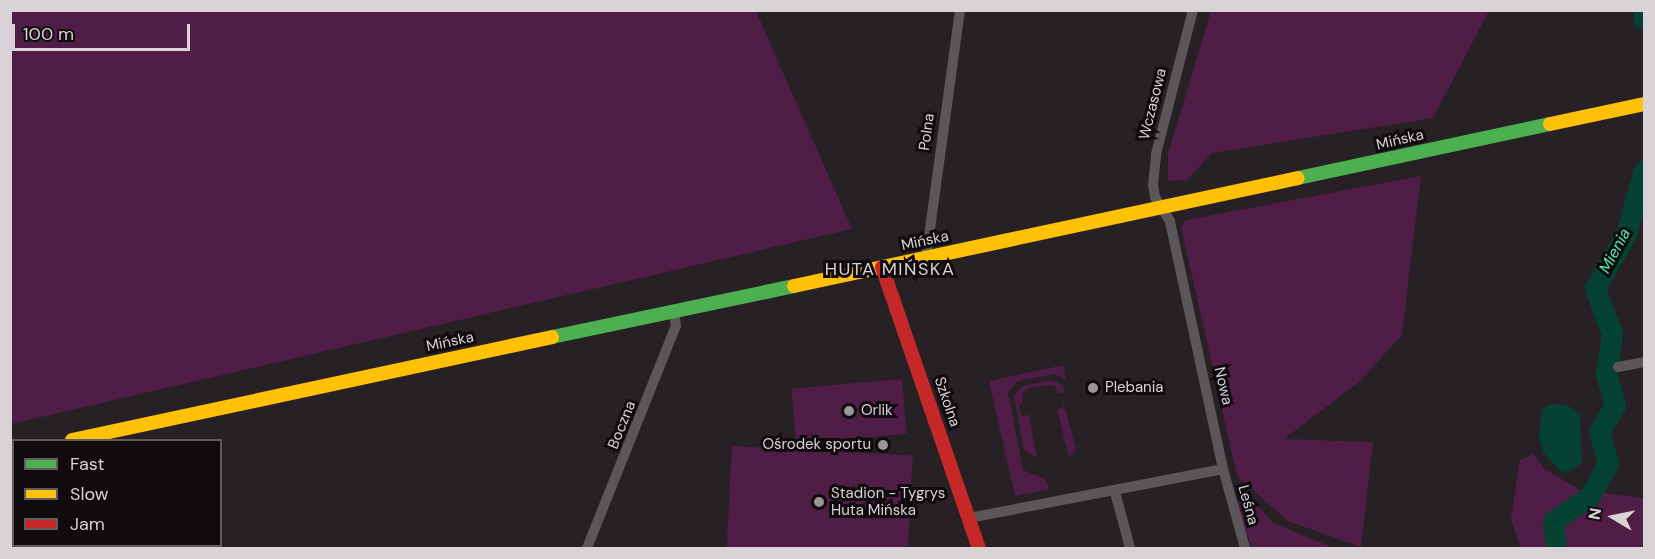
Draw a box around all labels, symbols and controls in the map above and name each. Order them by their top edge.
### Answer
scale bar [15,12,194,50]
text: 100 m [23,22,74,46]
street label: Wczasowa [1135,66,1171,142]
street label: Polna [915,112,939,152]
street label: Mińska [1375,126,1425,154]
water label: Mienia [1595,225,1635,277]
street label: Mińska [900,227,950,255]
district label: HUTA MIŃSKA [825,258,955,280]
street label: Mińska [425,328,475,356]
street label: Nowa [1210,365,1236,407]
street label: Szkolna [930,375,964,429]
place label: Plebania [1105,379,1163,397]
marker: Plebania [1086,381,1100,395]
street label: Boczna [604,398,640,452]
place label: Orlik [861,402,893,420]
marker: Orlik [842,404,856,418]
place label: Ośrodek sportu [762,436,871,454]
marker: Ośrodek sportu [876,438,890,452]
legend [12,439,222,547]
text: Fast [70,452,105,476]
text: Slow [70,482,109,506]
street label: Leśna [1234,483,1262,527]
place label: Stadion - Tygrys Huta Mińska [831,484,945,519]
north arrow [1583,487,1643,547]
marker: Stadion - Tygrys Huta Mińska [812,495,826,509]
text: N [1583,506,1606,521]
text: Jam [70,512,105,536]

